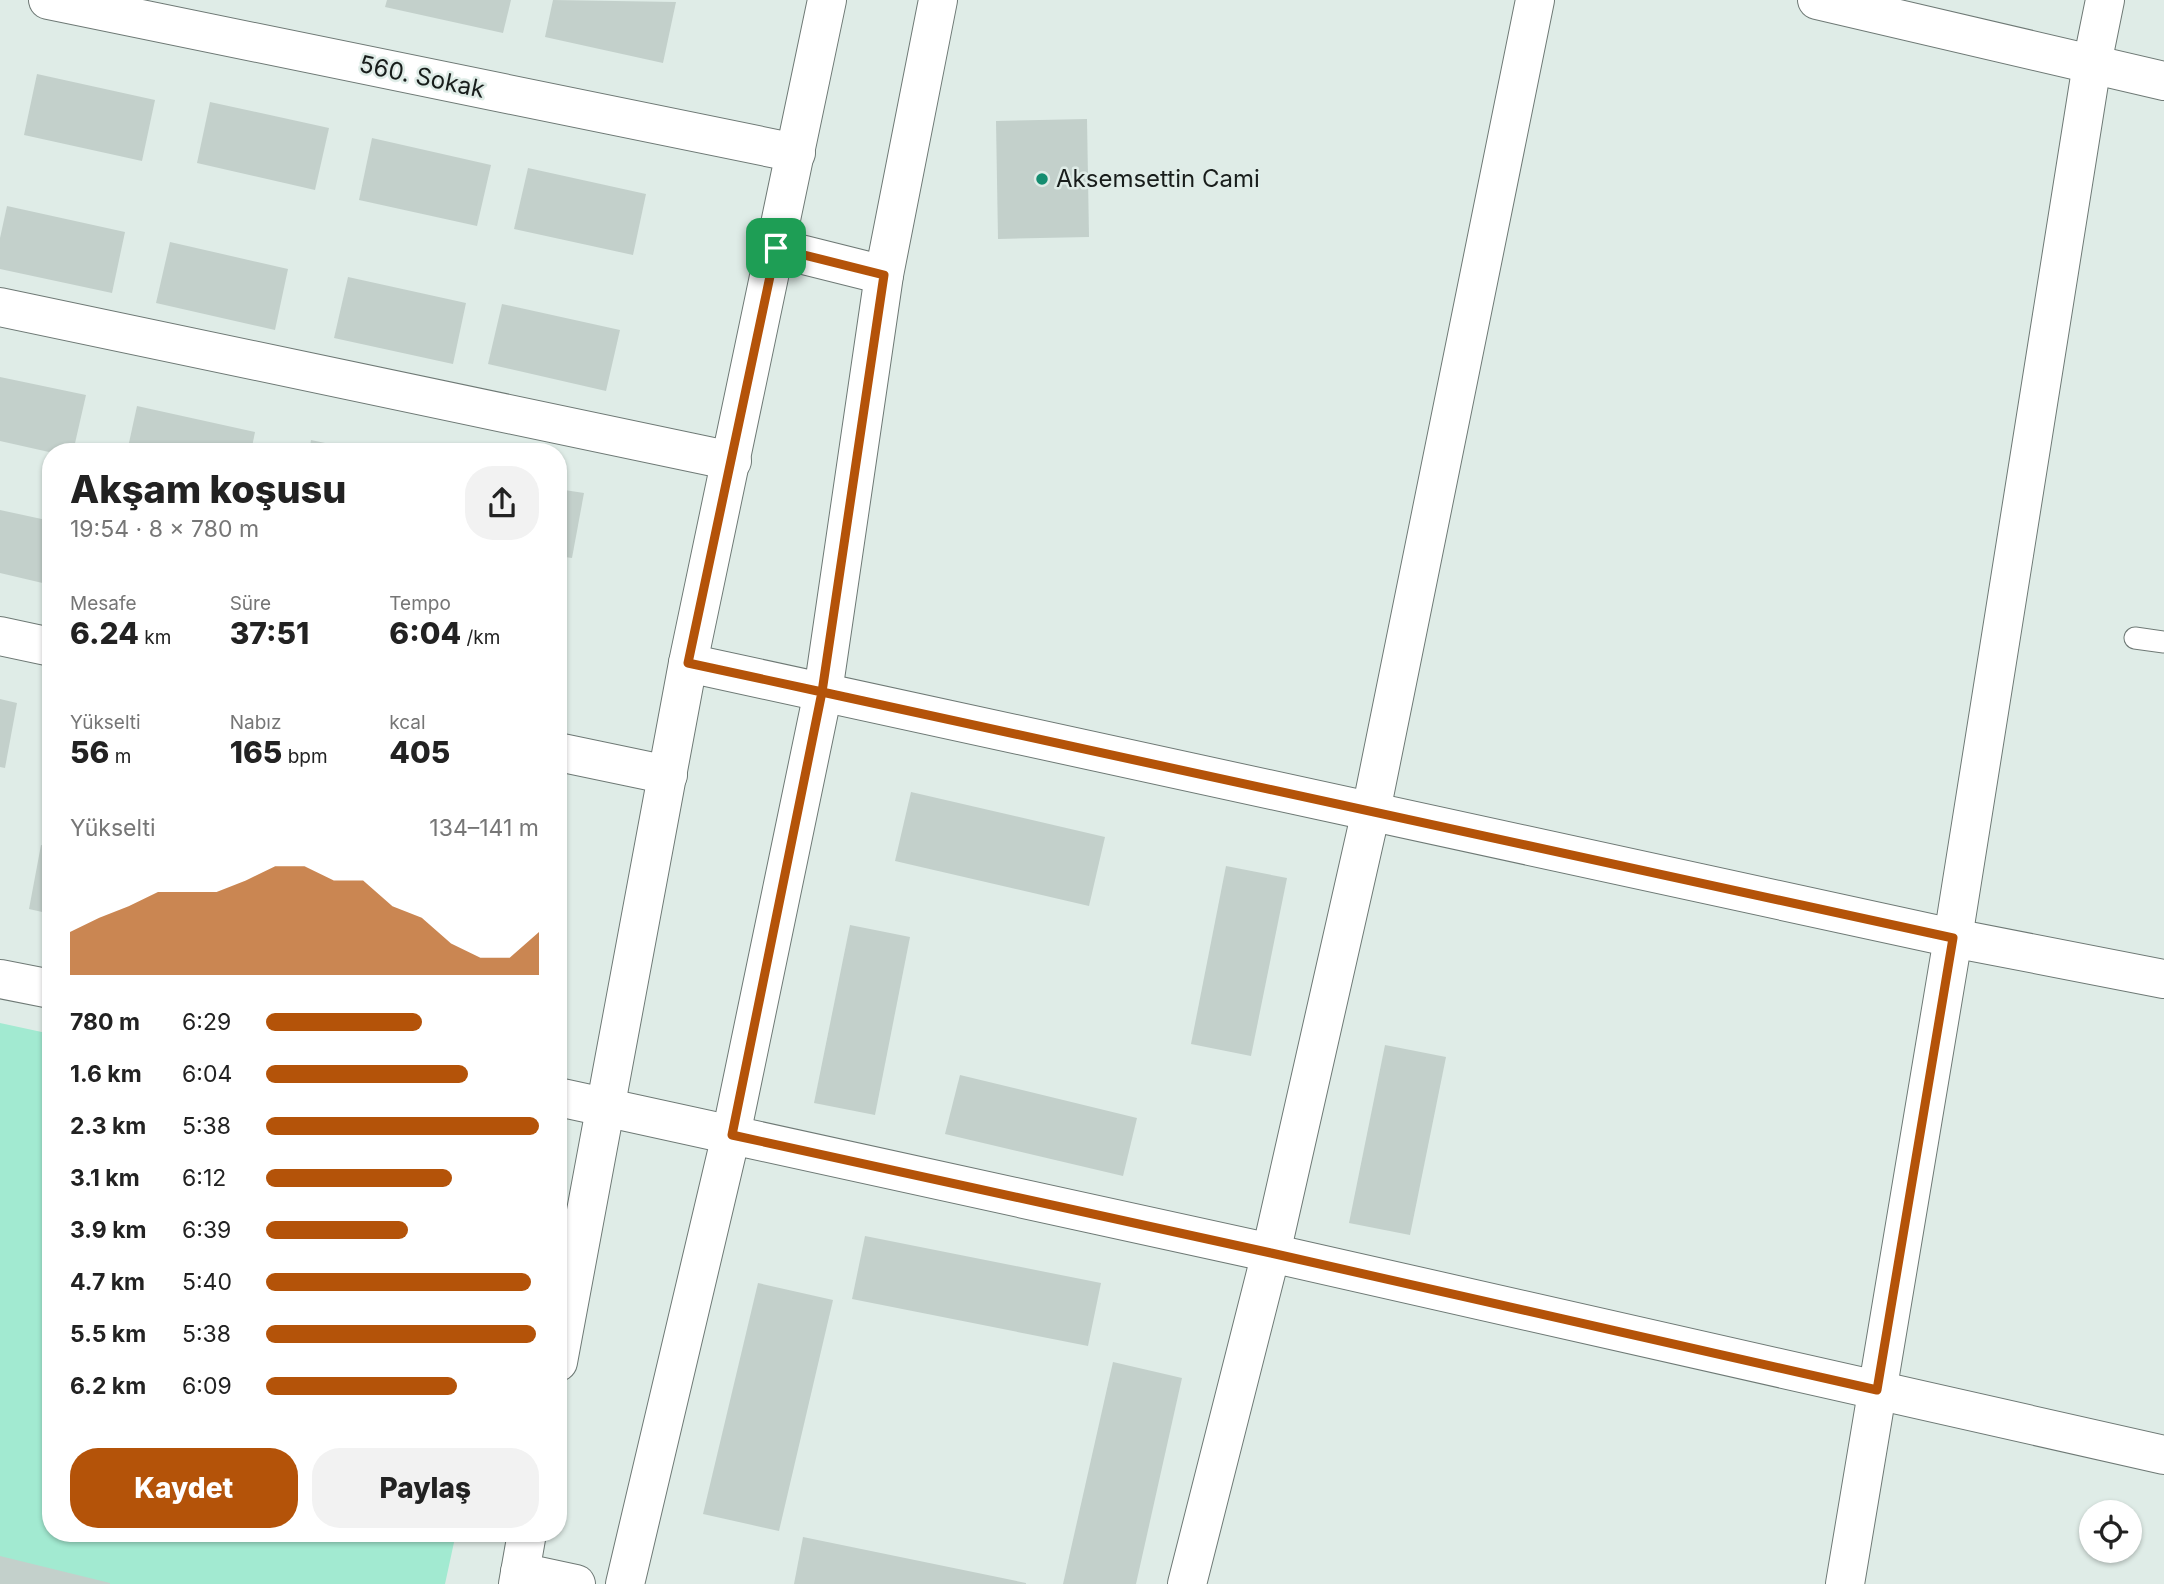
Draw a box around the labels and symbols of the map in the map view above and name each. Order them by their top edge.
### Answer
street label: 560. Sokak [357,49,487,104]
place label: Aksemsettin Cami [1056,164,1260,193]
marker: Aksemsettin Cami [1034,171,1050,187]
pin [746,218,806,278]

